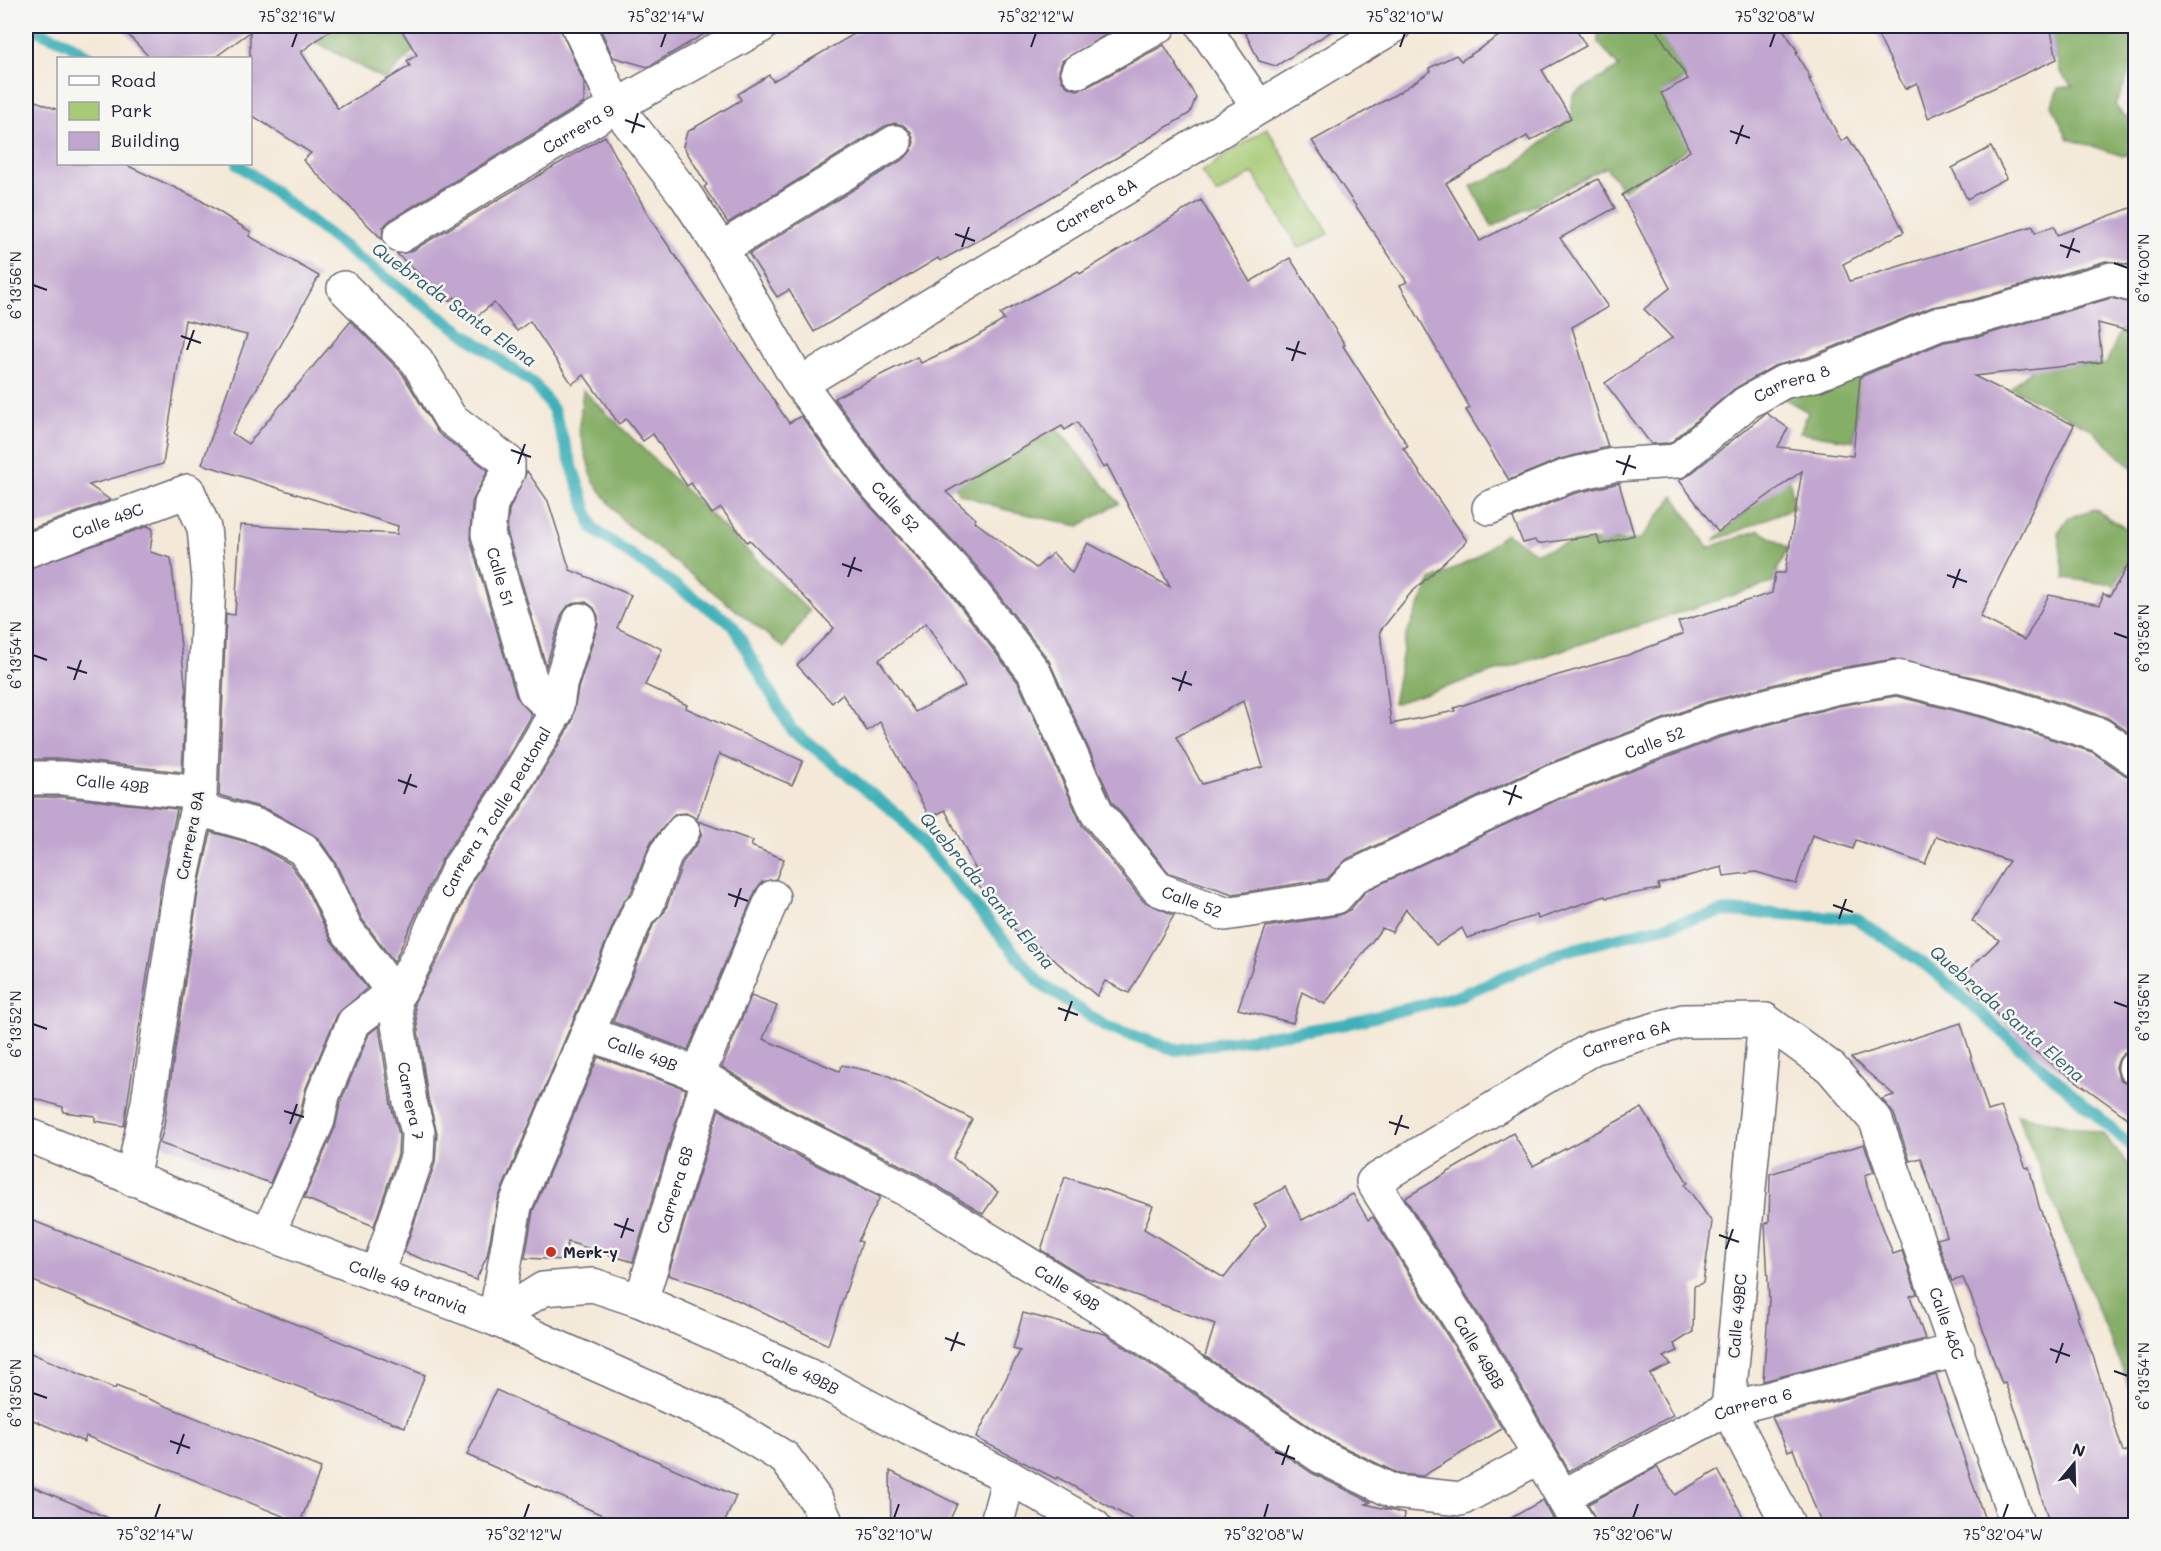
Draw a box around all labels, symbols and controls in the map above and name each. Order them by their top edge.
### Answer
text: 75°32'16"W [258,6,336,26]
text: 75°32'14"W [627,6,705,26]
text: 75°32'12"W [998,6,1074,26]
text: 75°32'10"W [1366,6,1444,26]
text: 75°32'08"W [1735,6,1815,26]
legend [57,57,252,165]
text: Road [111,68,156,92]
text: Park [111,98,152,122]
street label: Carrera 9 [538,99,618,158]
text: Building [111,128,179,152]
street label: Carrera 8A [1052,172,1141,238]
text: 6°14'00"N [2133,234,2153,302]
water label: Quebrada Santa Elena [367,236,542,372]
text: 6°13'56"N [5,251,25,319]
street label: Carrera 8 [1749,359,1833,407]
street label: Calle 52 [867,476,925,536]
street label: Calle 49C [69,497,146,543]
street label: Calle 51 [482,545,520,609]
text: 6°13'58"N [2133,604,2153,672]
text: 6°13'54"N [5,621,25,689]
street label: Calle 52 [1621,721,1687,763]
street label: Carrera 7 calle peatonal [436,723,555,900]
street label: Calle 49B [75,769,150,797]
street label: Carrera 9A [171,788,208,882]
water label: Quebrada Santa Elena [915,807,1061,974]
street label: Calle 52 [1159,880,1225,922]
water label: Quebrada Santa Elena [1925,939,2090,1087]
text: 6°13'56"N [2133,973,2153,1041]
text: 6°13'52"N [5,990,25,1058]
street label: Carrera 6A [1578,1014,1672,1062]
street label: Calle 49B [605,1030,681,1076]
street label: Carrera 7 [394,1060,429,1140]
street label: Carrera 6B [651,1144,697,1236]
place label: Merk-y [563,1241,618,1262]
marker: Merk-y [544,1245,558,1259]
street label: Calle 49 tranvia [346,1254,471,1318]
street label: Calle 49B [1031,1259,1104,1315]
street label: Calle 49BC [1722,1273,1751,1359]
street label: Calle 48C [1925,1284,1970,1362]
street label: Calle 49BB [1449,1311,1510,1393]
text: 6°13'54"N [2133,1342,2153,1410]
street label: Calle 49BB [759,1345,843,1399]
text: 6°13'50"N [5,1359,25,1427]
street label: Carrera 6 [1710,1382,1794,1425]
north arrow [2044,1434,2104,1494]
text: N [2070,1437,2088,1461]
text: 75°32'14"W [116,1524,194,1544]
text: 75°32'12"W [486,1524,562,1544]
text: 75°32'10"W [855,1524,933,1544]
text: 75°32'08"W [1224,1524,1304,1544]
text: 75°32'06"W [1593,1524,1673,1544]
text: 75°32'04"W [1963,1524,2043,1544]

